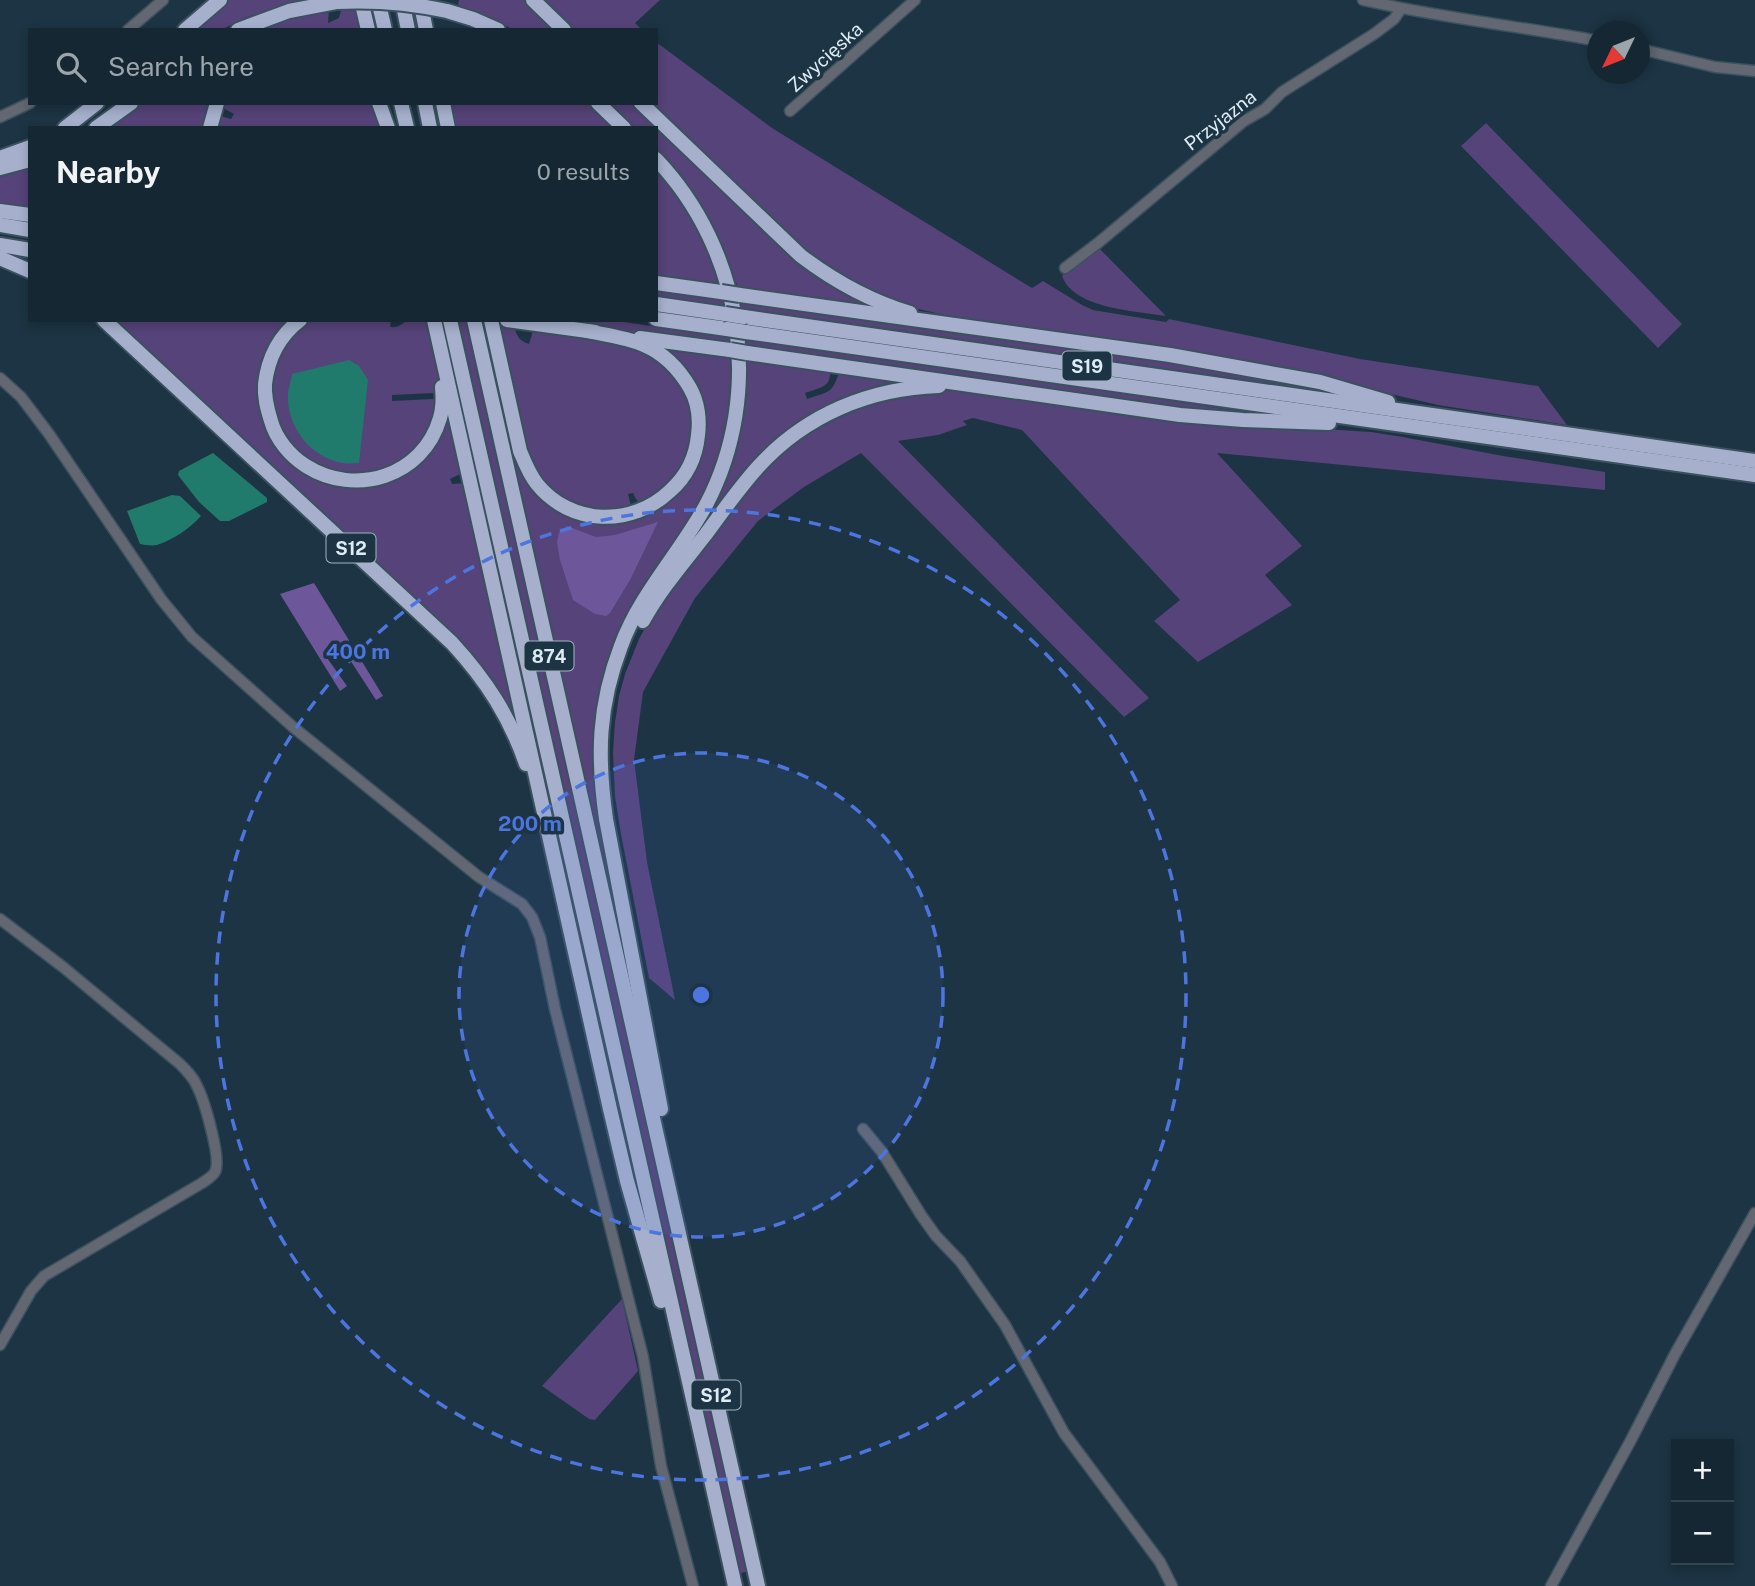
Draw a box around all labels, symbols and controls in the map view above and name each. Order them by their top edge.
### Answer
street label: Zwycięska [783,18,867,96]
north arrow [1587,21,1650,84]
search box [28,28,658,105]
icon: search [52,48,90,86]
text: Search here [108,51,254,82]
street label: Przyjazna [1180,85,1260,155]
text: Nearby [56,154,160,190]
text: 0 results [537,158,630,185]
road number: S19 [1062,352,1112,380]
road number: S12 [326,534,376,562]
text: 400 m [326,639,390,664]
road number: 874 [524,642,574,670]
text: 200 m [498,811,562,836]
centre of rings [689,983,713,1007]
road number: S12 [692,1380,740,1410]
map controls [1671,1439,1734,1565]
button: + [1671,1439,1734,1502]
button: − [1671,1502,1734,1565]

